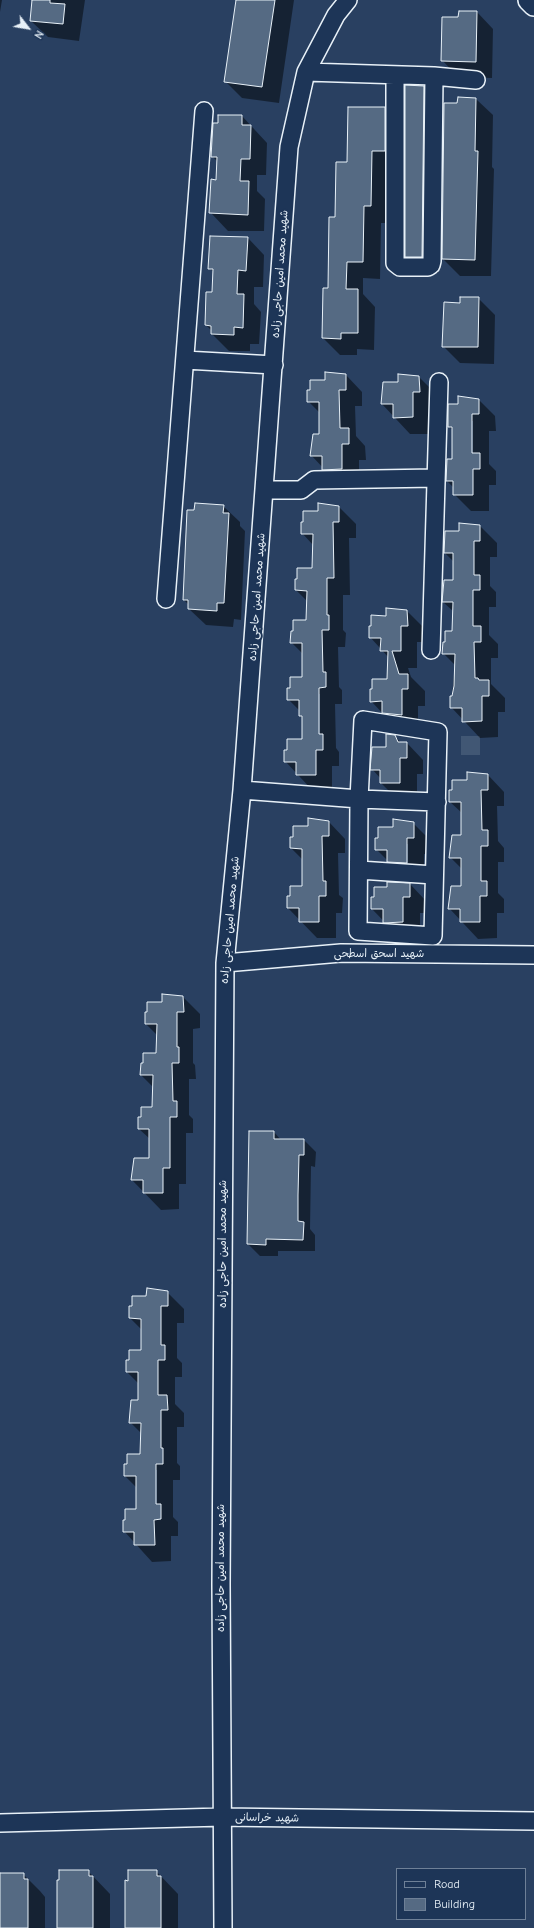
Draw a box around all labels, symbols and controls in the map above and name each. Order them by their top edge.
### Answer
north arrow [8,8,48,48]
text: N [31,28,46,41]
street label: شهید محمد امین حاجی زاده [269,210,291,338]
street label: شهید محمد امین حاجی زاده [246,533,268,661]
street label: شهید محمد امین حاجی زاده [218,856,242,984]
street label: شهید اسحق اسطحی [334,947,424,961]
street label: شهید محمد امین حاجی زاده [216,1180,230,1308]
street label: شهید محمد امین حاجی زاده [214,1504,228,1632]
street label: شهید خراسانی [235,1811,299,1825]
legend [396,1868,526,1920]
text: Road [434,1877,460,1891]
text: Building [434,1897,475,1911]

